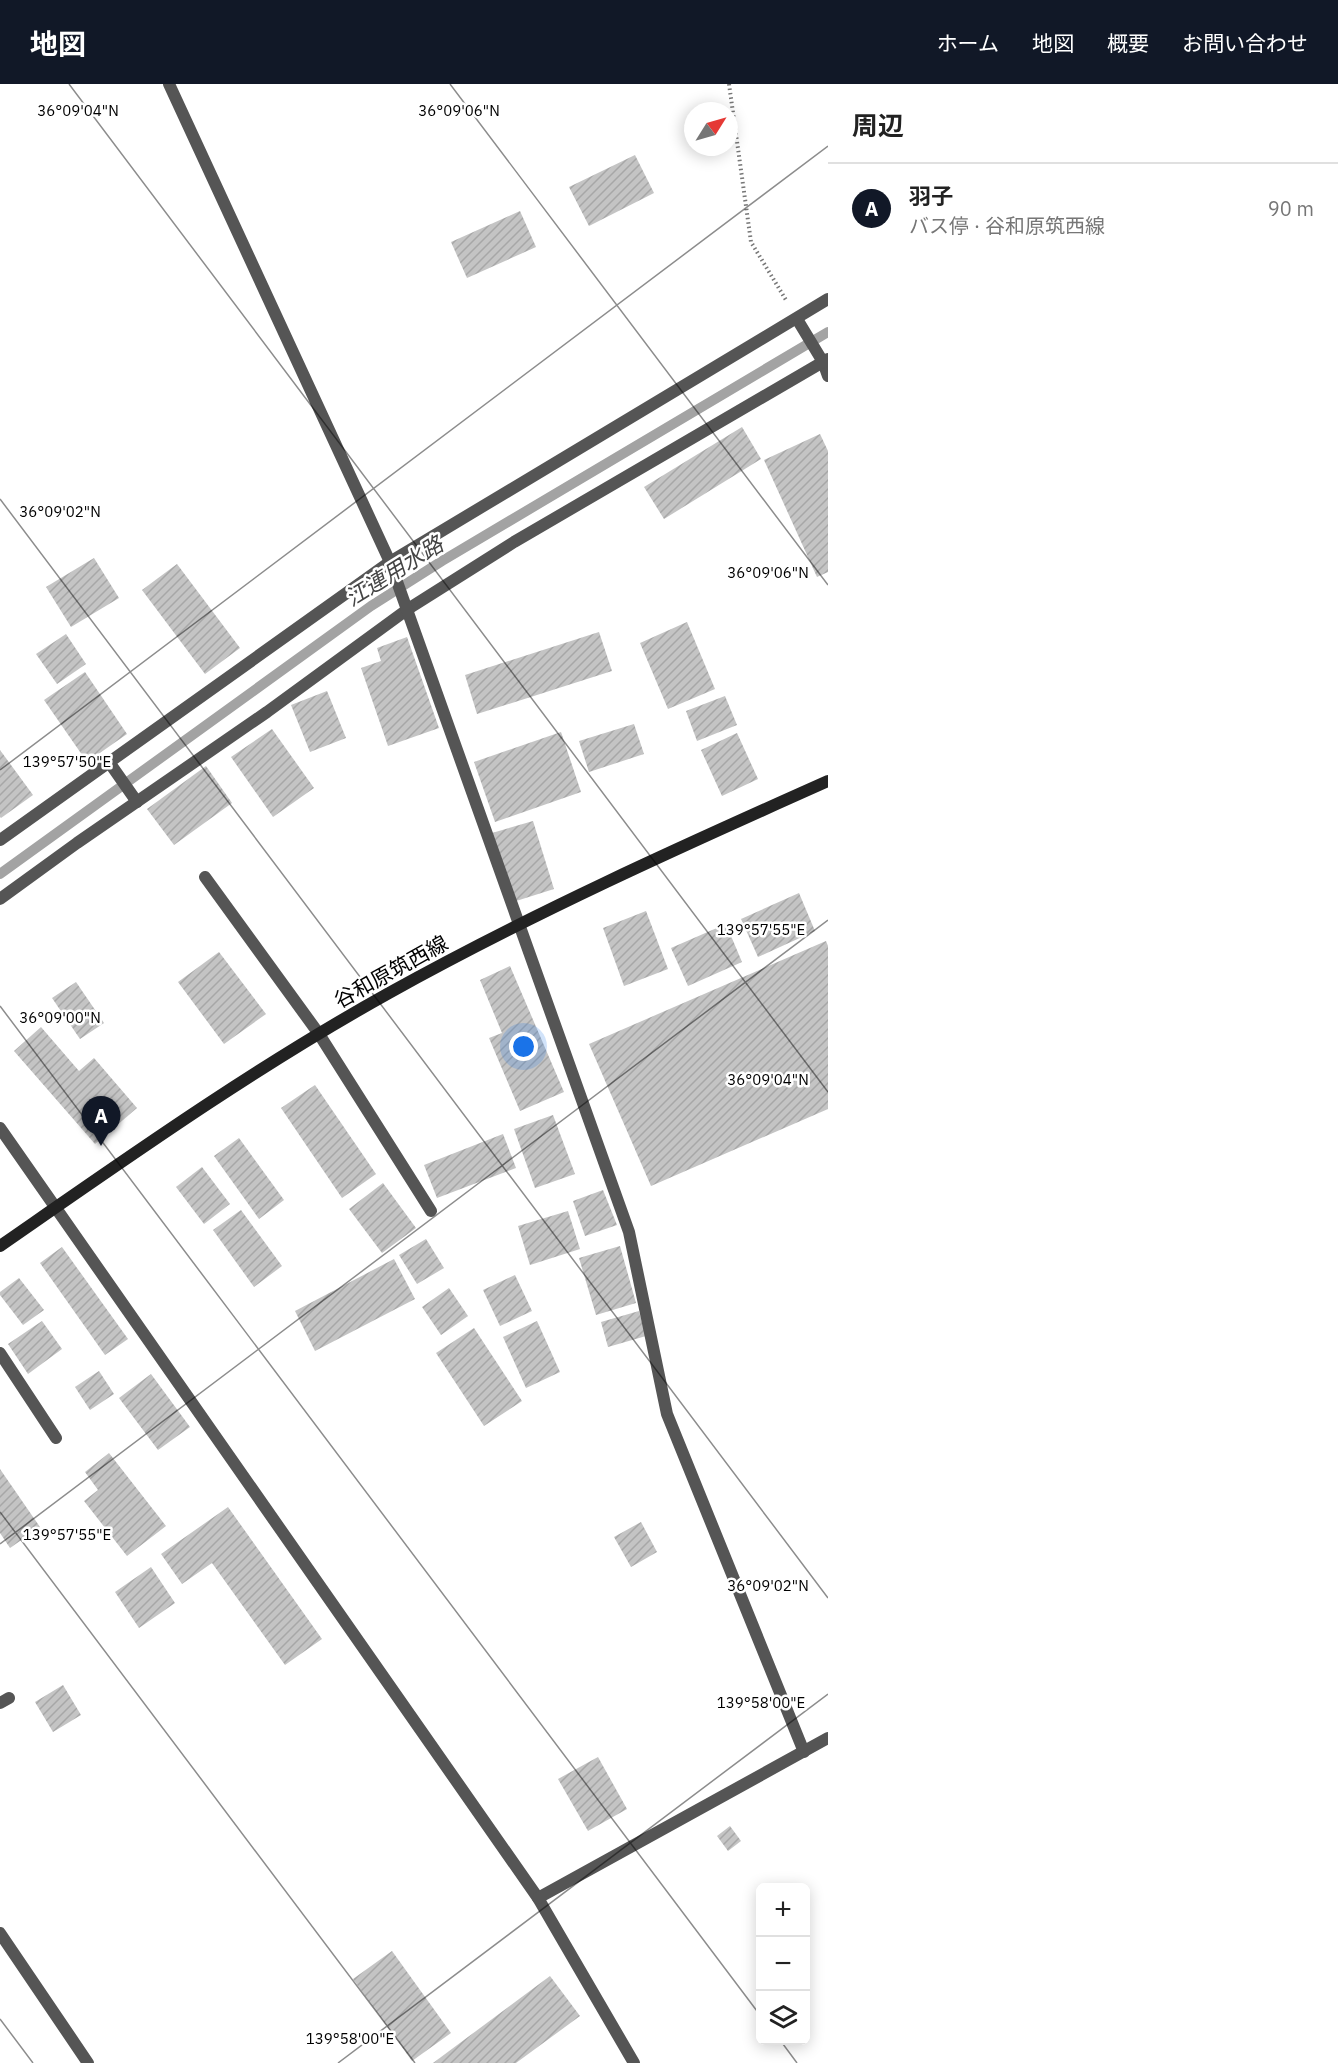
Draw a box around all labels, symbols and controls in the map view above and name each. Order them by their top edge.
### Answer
text: 地図 [30,25,86,62]
text: ホーム [937,29,999,57]
text: 地図 [1032,29,1074,57]
text: 概要 [1107,29,1149,57]
text: お問い合わせ [1182,29,1308,57]
text: 36°09'04"N [37,101,119,120]
text: 36°09'06"N [418,101,500,120]
north arrow [684,102,738,156]
text: 周辺 [852,108,904,142]
text: 羽子 [909,181,953,210]
text: A [865,195,878,222]
text: 90 m [1268,195,1314,222]
text: バス停 · 谷和原筑西線 [909,212,1105,239]
text: 36°09'02"N [19,502,101,521]
water label: 江連用水路 [339,528,450,612]
text: 36°09'06"N [727,563,809,582]
text: 139°57'50"E [23,752,111,771]
text: 139°57'55"E [717,920,805,939]
street label: 谷和原筑西線 [329,928,452,1014]
text: 36°09'00"N [19,1008,101,1027]
your location [509,1032,538,1061]
text: 36°09'04"N [727,1070,809,1089]
pin: A [82,1096,120,1146]
text: 139°57'55"E [23,1525,111,1544]
text: 36°09'02"N [727,1576,809,1595]
text: 139°58'00"E [717,1693,805,1712]
map controls [756,1883,810,2045]
button: + [756,1883,810,1937]
button: − [756,1937,810,1991]
button: layers [756,1991,810,2045]
text: 139°58'00"E [306,2029,394,2048]

